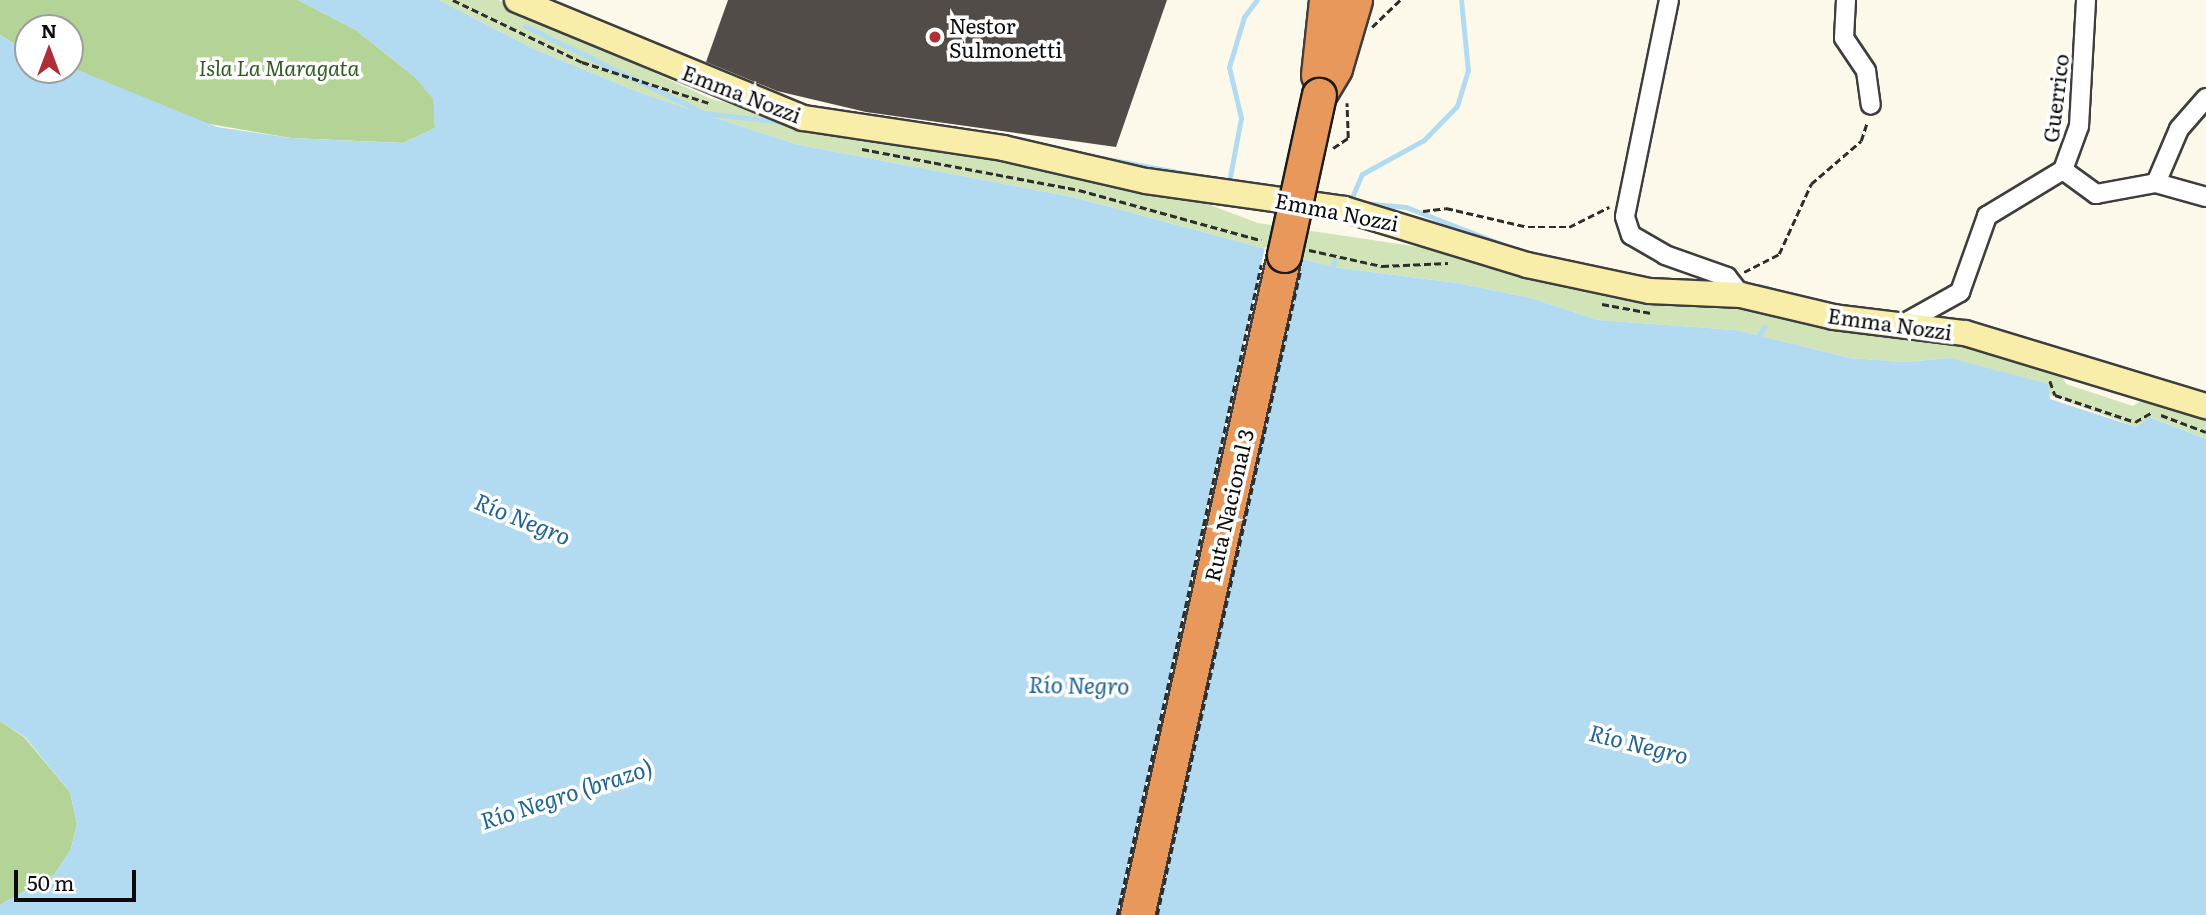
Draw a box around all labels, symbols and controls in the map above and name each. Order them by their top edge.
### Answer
place label: Nestor Sulmonetti [949,12,1062,62]
north arrow [14,14,84,84]
text: N [41,16,57,44]
marker: Nestor Sulmonetti [927,29,943,45]
street label: Guerrico [2037,52,2073,144]
park label: Isla La Maragata [198,54,360,80]
street label: Emma Nozzi [679,59,805,127]
street label: Emma Nozzi [1273,187,1401,235]
street label: Emma Nozzi [1826,302,1954,344]
street label: Ruta Nacional 3 [1198,426,1258,584]
water label: Río Negro [471,486,575,550]
water label: Río Negro [1028,669,1130,699]
water label: Río Negro [1587,717,1691,769]
water label: Río Negro (brazo) [476,752,656,834]
scale bar [18,856,140,900]
text: 50 m [27,866,74,897]

